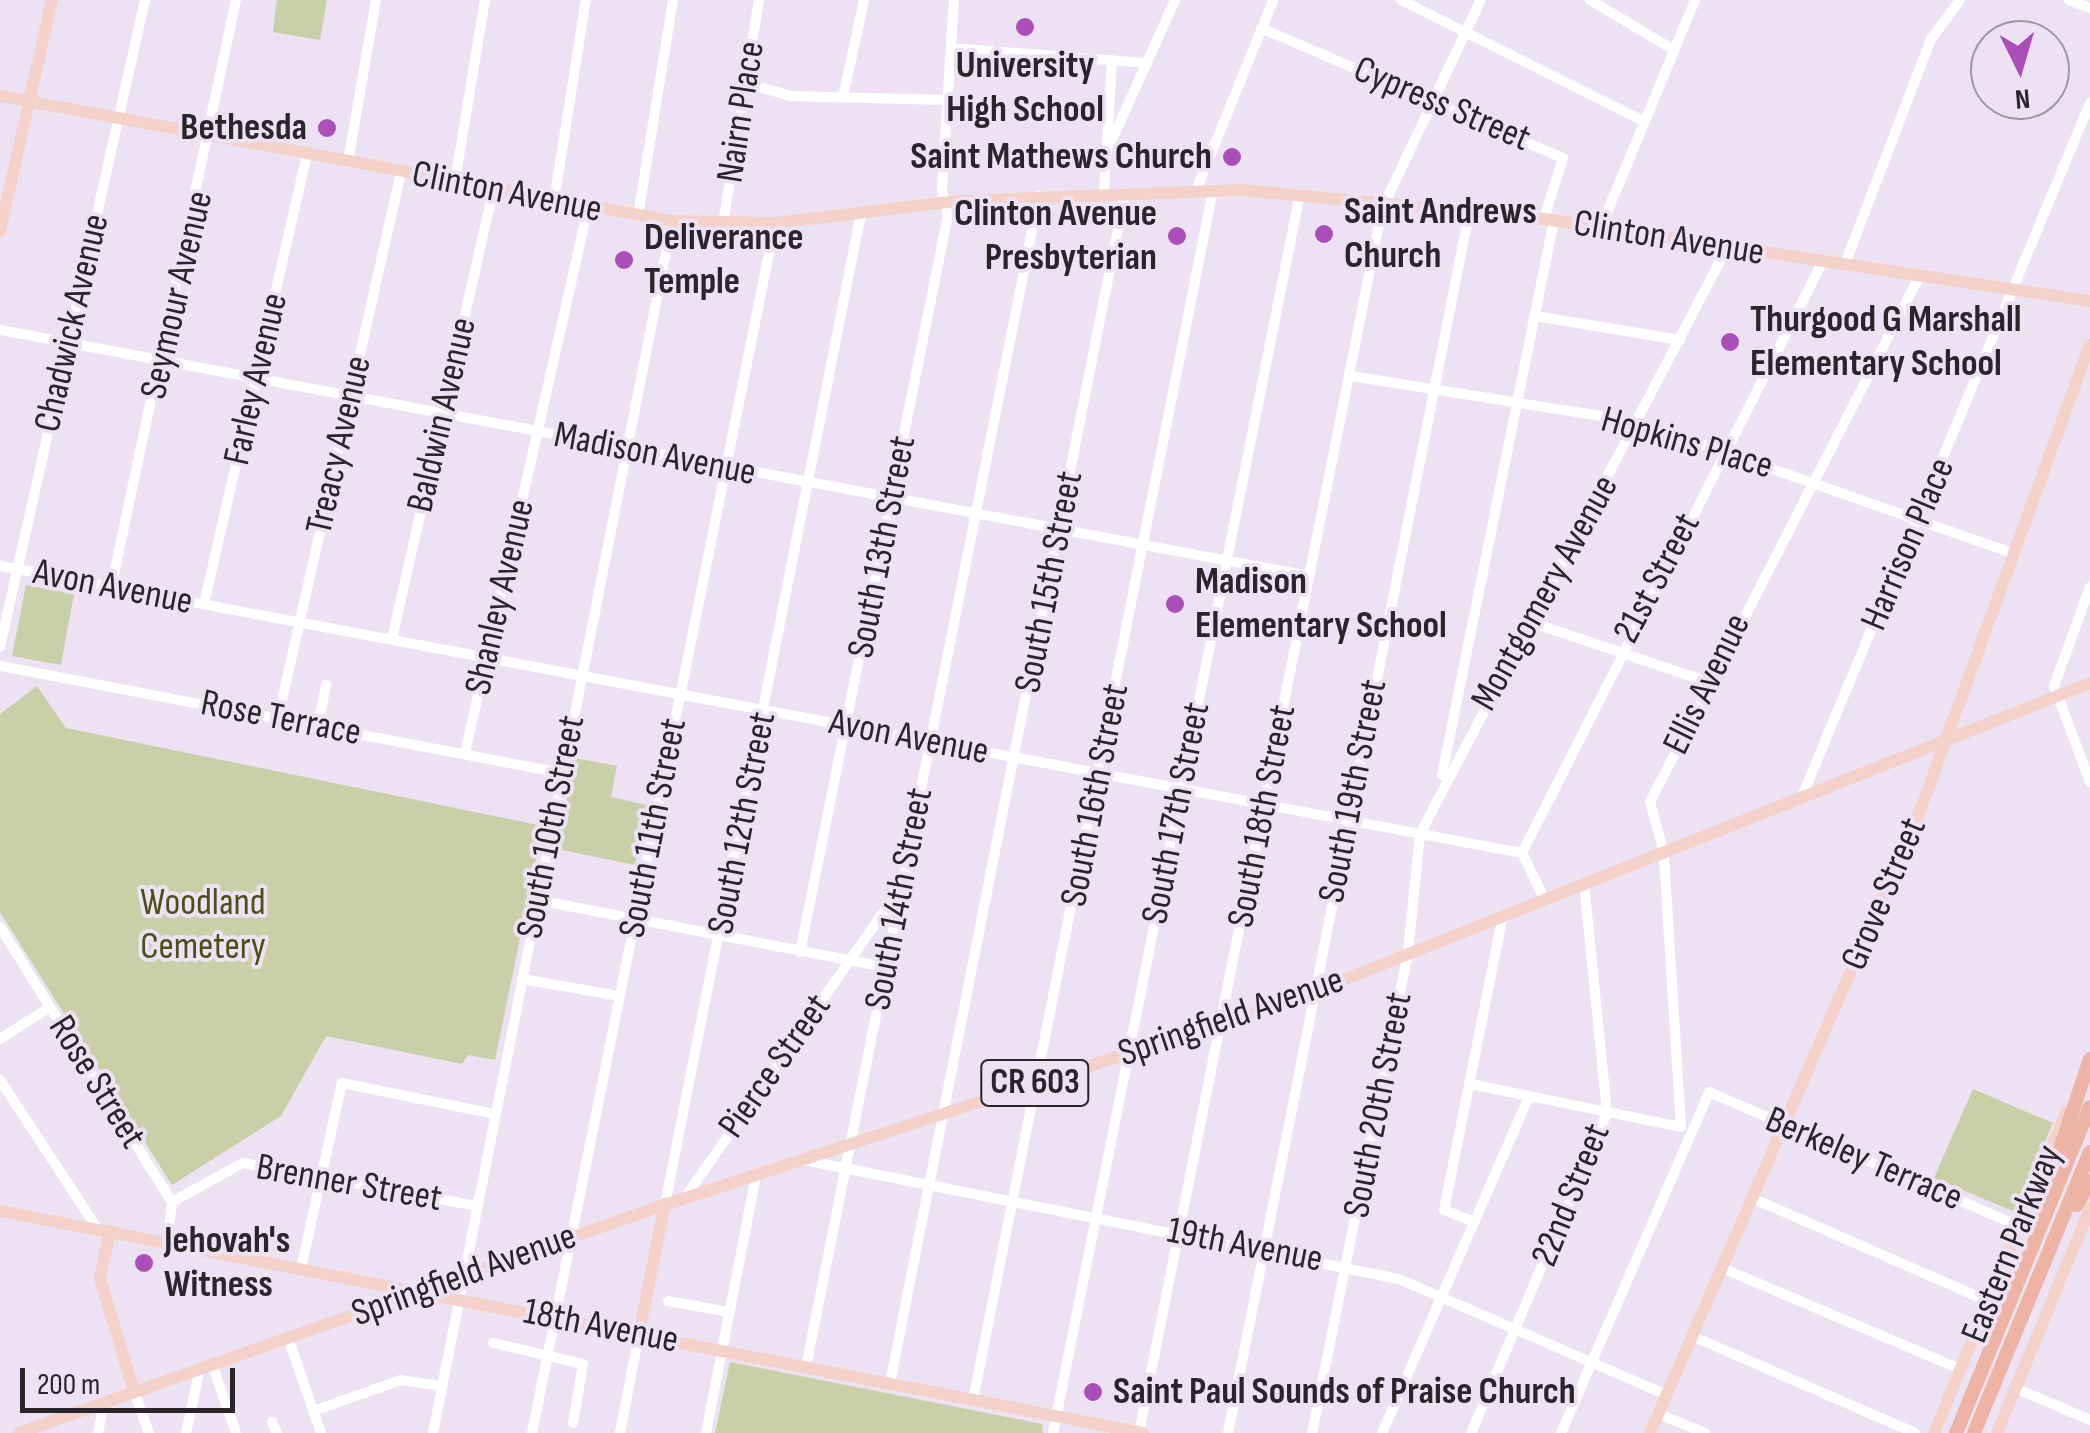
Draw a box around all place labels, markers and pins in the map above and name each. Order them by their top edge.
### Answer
marker: University High School [1014,16,1036,38]
place label: University High School [946,43,1104,132]
place label: Bethesda [180,105,307,151]
marker: Bethesda [316,117,338,139]
place label: Saint Mathews Church [910,134,1212,180]
marker: Saint Mathews Church [1221,146,1243,168]
place label: Saint Andrews Church [1344,189,1537,278]
place label: Clinton Avenue Presbyterian [954,191,1157,280]
place label: Deliverance Temple [644,215,804,304]
marker: Saint Andrews Church [1313,223,1335,245]
marker: Clinton Avenue Presbyterian [1166,225,1188,247]
marker: Deliverance Temple [613,249,635,271]
place label: Thurgood G Marshall Elementary School [1750,297,2021,386]
marker: Thurgood G Marshall Elementary School [1719,331,1741,353]
place label: Madison Elementary School [1195,559,1447,648]
marker: Madison Elementary School [1164,593,1186,615]
place label: Jehovah's Witness [164,1218,290,1308]
marker: Jehovah's Witness [133,1252,155,1274]
place label: Saint Paul Sounds of Praise Church [1113,1369,1576,1415]
marker: Saint Paul Sounds of Praise Church [1082,1381,1104,1403]

